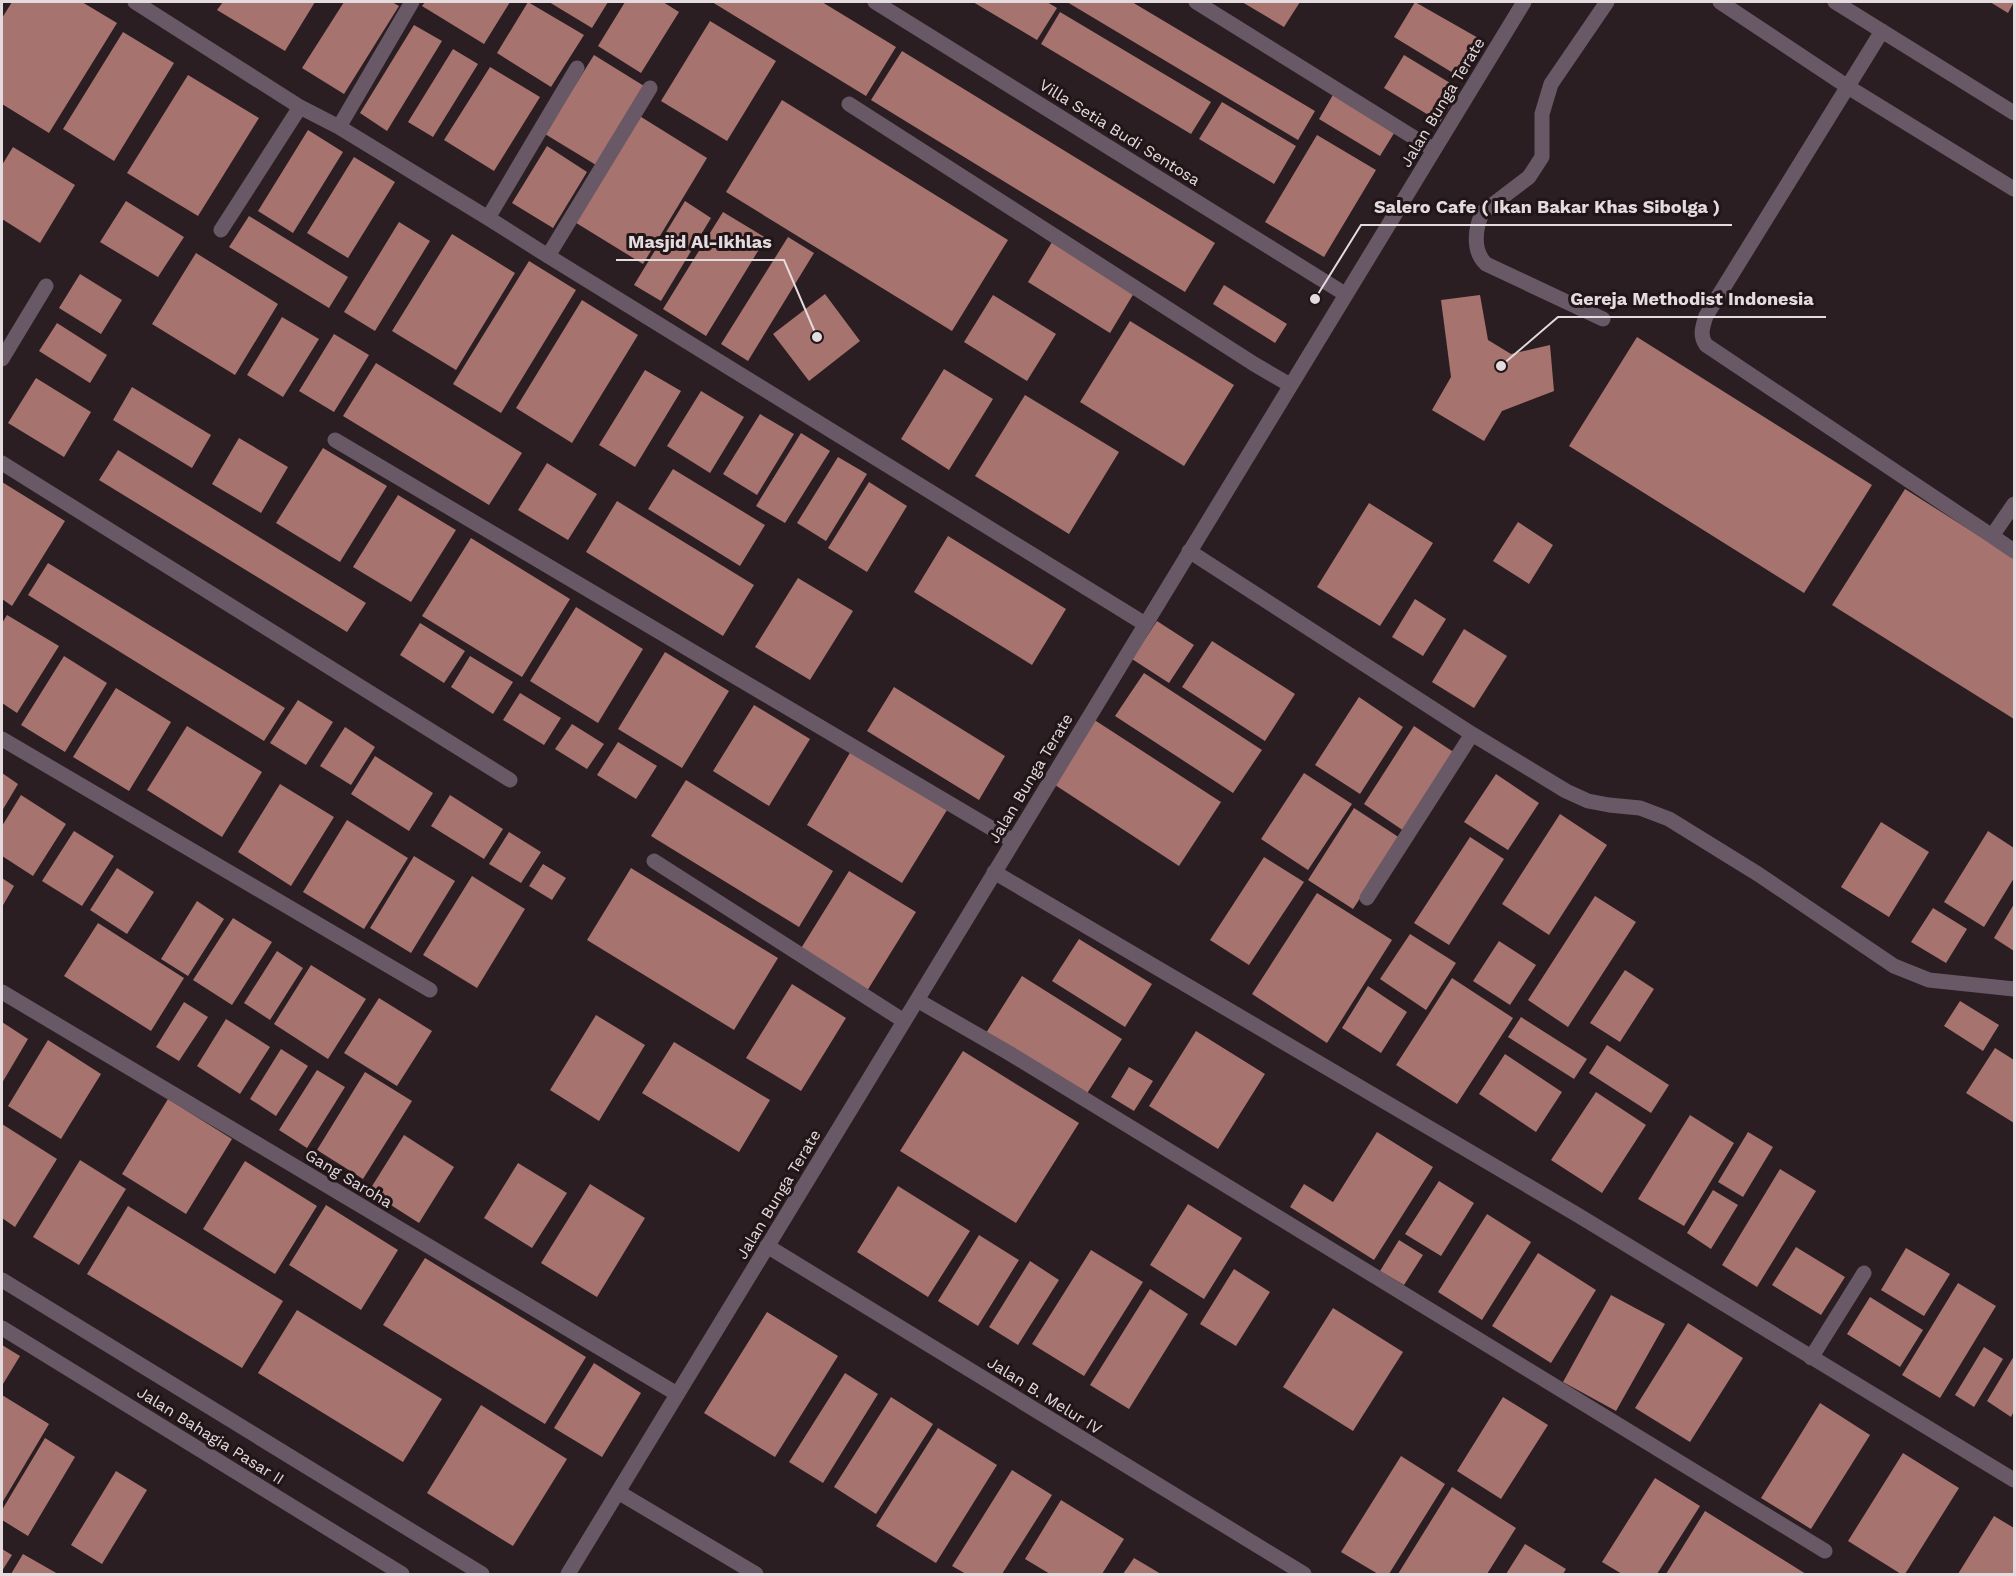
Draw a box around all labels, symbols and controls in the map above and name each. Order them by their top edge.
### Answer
street label: Jalan Bunga Terate [1396,34,1489,170]
street label: Villa Setia Budi Sentosa [1036,75,1204,190]
callout: Salero Cafe ( Ikan Bakar Khas Sibolga ) [1361,189,1732,225]
text: Salero Cafe ( Ikan Bakar Khas Sibolga ) [1374,196,1720,217]
callout: Masjid Al-Ikhlas [616,224,784,260]
text: Masjid Al-Ikhlas [628,231,772,252]
callout: Gereja Methodist Indonesia [1558,281,1826,317]
text: Gereja Methodist Indonesia [1570,288,1814,309]
street label: Jalan Bunga Terate [984,710,1077,846]
street label: Jalan Bunga Terate [732,1126,825,1262]
street label: Gang Saroha [302,1145,396,1212]
street label: Jalan B. Melur IV [984,1353,1106,1438]
street label: Jalan Bahagia Pasar II [134,1382,288,1488]

